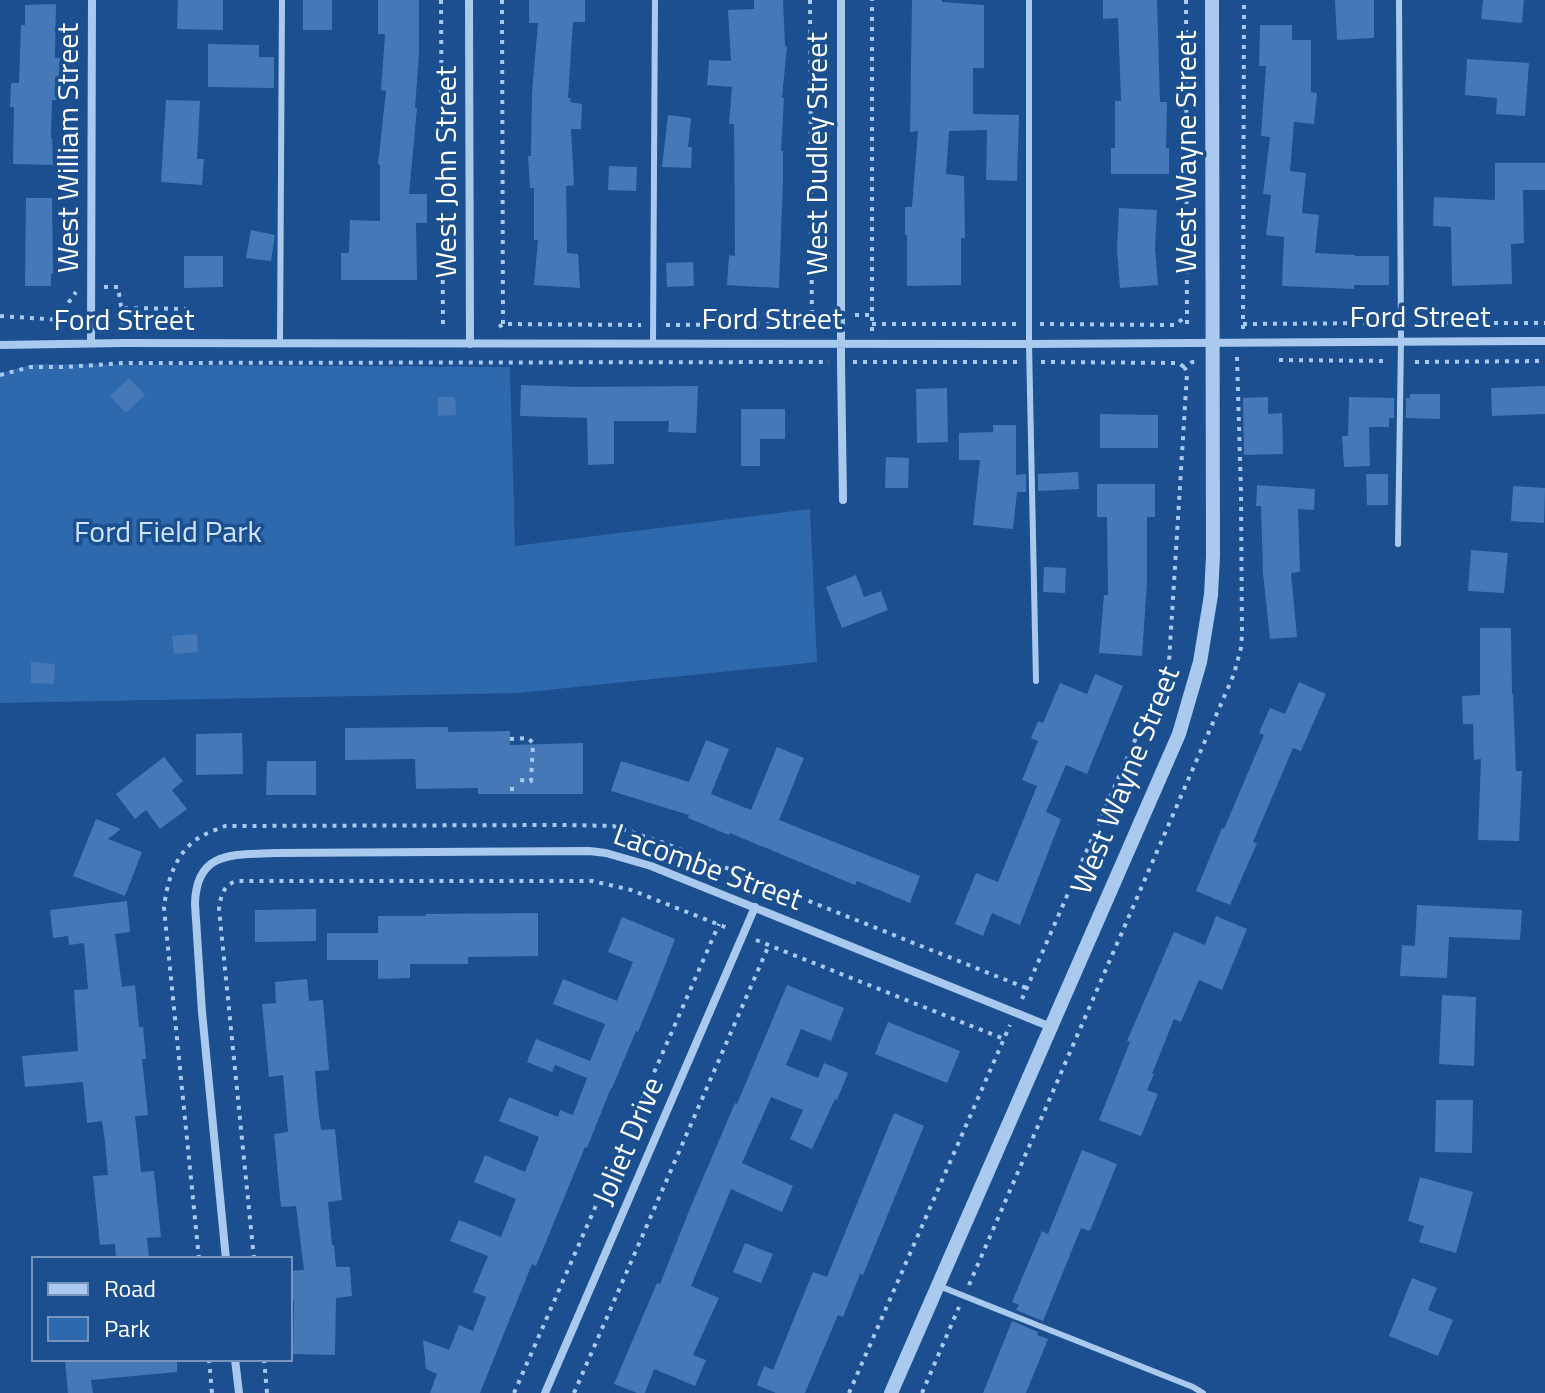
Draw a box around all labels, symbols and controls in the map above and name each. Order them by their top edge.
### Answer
street label: West William Street [44,23,90,273]
street label: West Wayne Street [1162,30,1208,273]
street label: West Dudley Street [793,32,839,276]
street label: West John Street [422,65,468,278]
street label: Ford Street [1350,293,1491,339]
street label: Ford Street [702,295,843,341]
street label: Ford Street [54,296,195,342]
park label: Ford Field Park [74,508,262,554]
street label: West Wayne Street [1057,658,1191,901]
street label: Lacombe Street [607,811,810,922]
street label: Joliet Drive [579,1069,675,1212]
legend [32,1257,292,1361]
text: Road [104,1270,156,1306]
text: Park [104,1310,150,1346]

